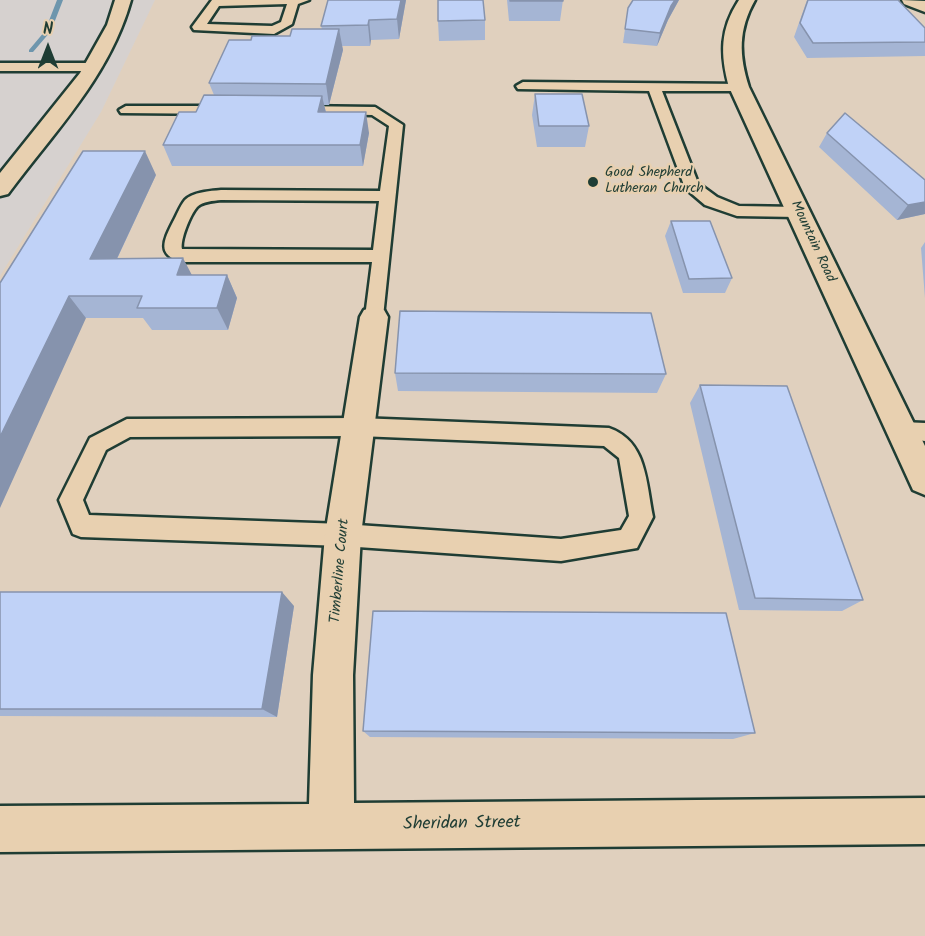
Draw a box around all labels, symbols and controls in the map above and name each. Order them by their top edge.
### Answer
text: N [43,17,53,42]
north arrow [18,18,78,78]
place label: Good Shepherd Lutheran Church [605,166,704,198]
marker: Good Shepherd Lutheran Church [586,175,600,189]
street label: Mountain Road [786,199,838,285]
street label: Timberline Court [327,518,355,624]
street label: Sheridan Street [403,813,521,837]

